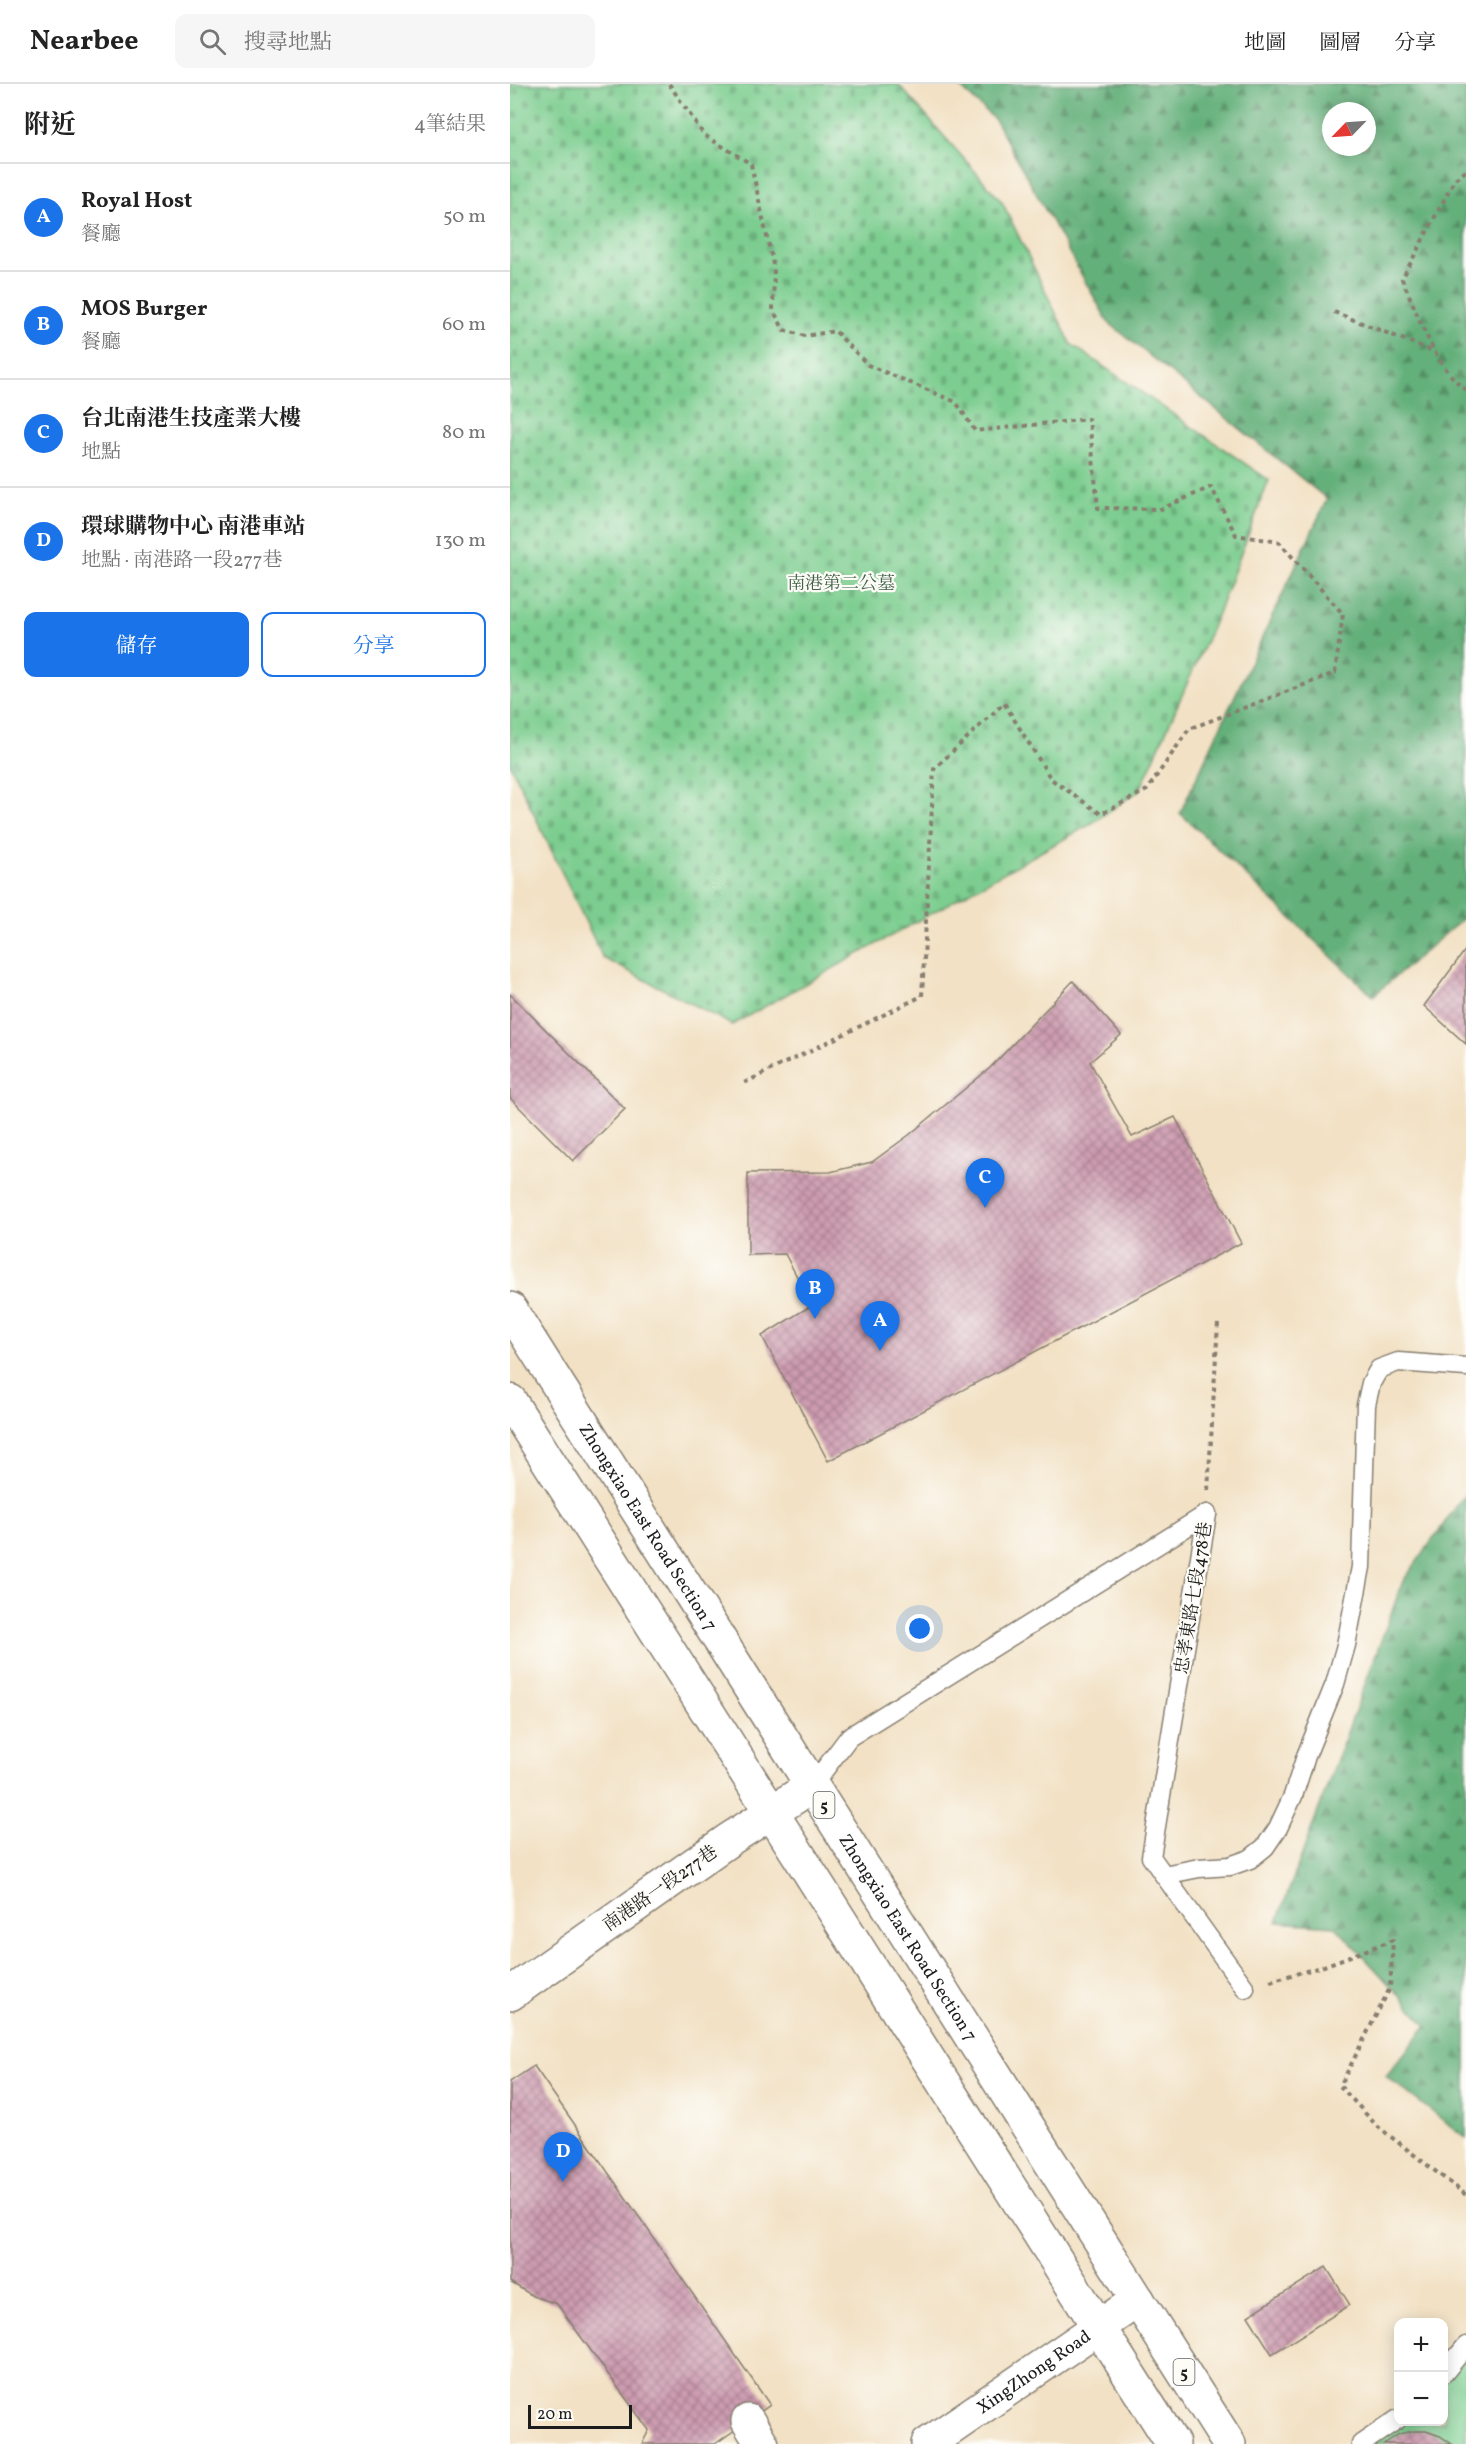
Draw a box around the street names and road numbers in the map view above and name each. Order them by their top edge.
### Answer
street label: Zhongxiao East Road Section 7 [572,1419,722,1636]
street label: 忠孝東路七段478巷 [1170,1520,1219,1676]
road number: 5 [814,1792,834,1818]
street label: Zhongxiao East Road Section 7 [832,1830,982,2047]
street label: 南港路一段277巷 [599,1840,723,1938]
street label: XingZhong Road [972,2325,1096,2421]
road number: 5 [1174,2359,1194,2385]

